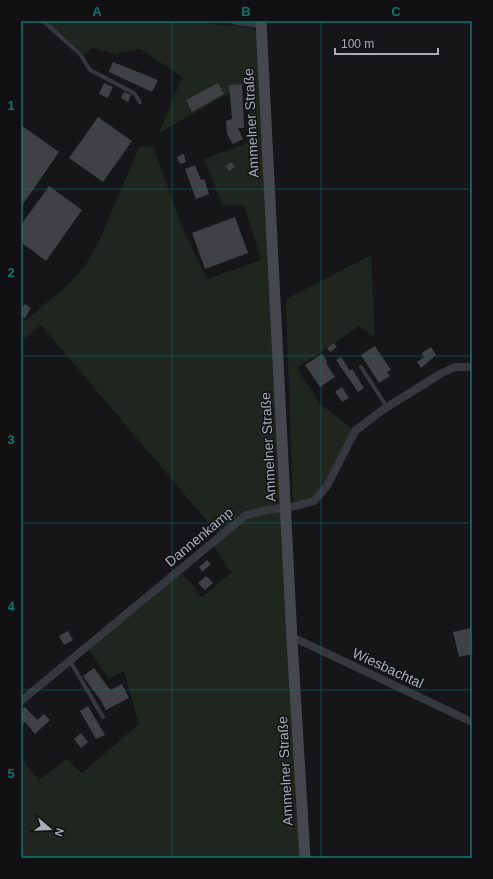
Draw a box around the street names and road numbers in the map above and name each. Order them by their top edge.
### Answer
street label: Ammelner Straße [240,68,262,178]
street label: Ammelner Straße [257,392,279,502]
street label: Dannenkamp [162,504,236,570]
street label: Wiesbachtal [350,645,426,691]
street label: Ammelner Straße [274,716,296,826]

